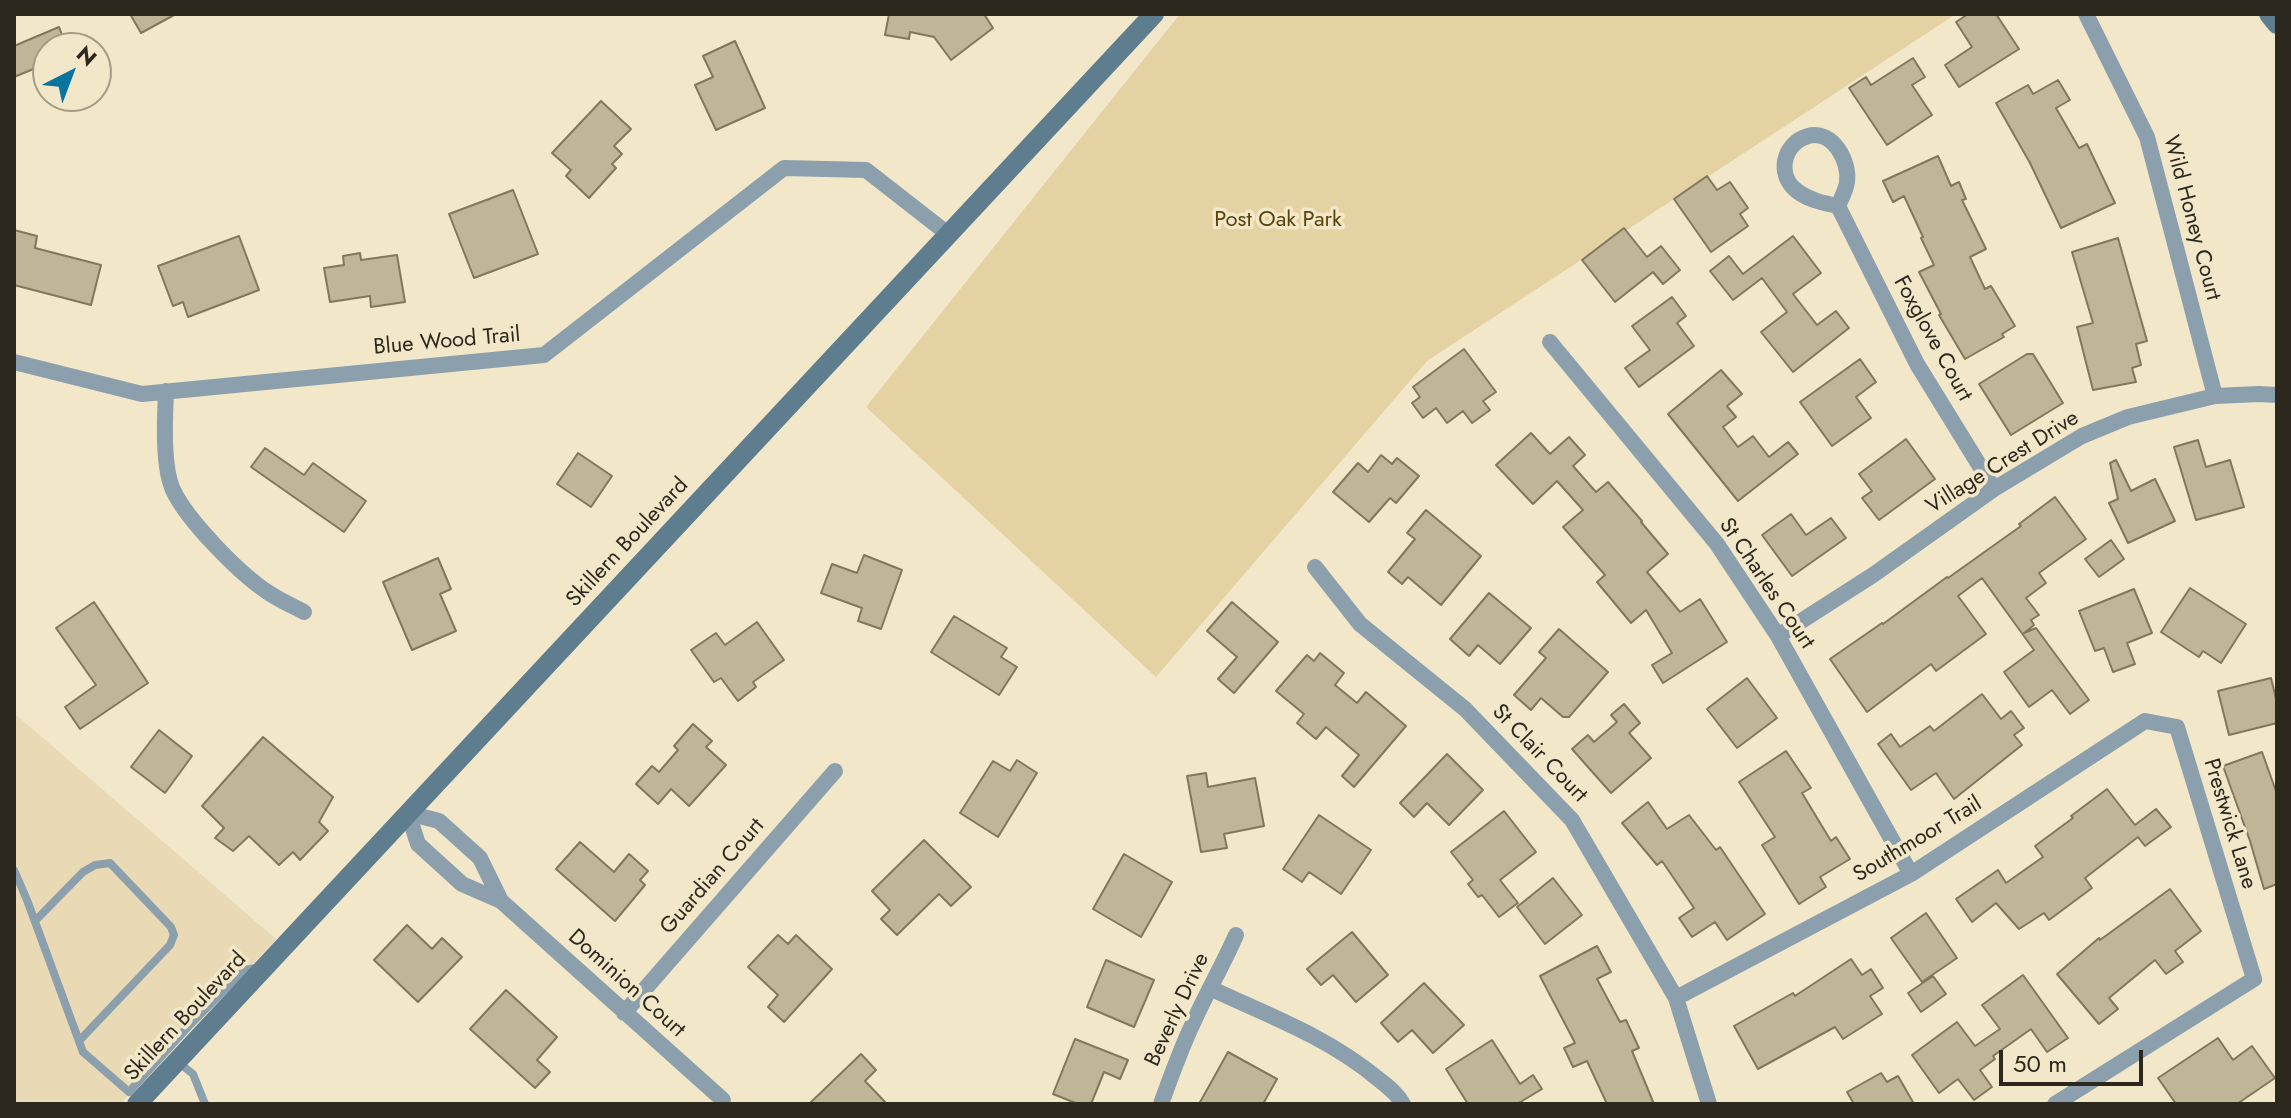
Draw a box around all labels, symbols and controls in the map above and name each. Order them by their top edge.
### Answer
north arrow [32,32,112,112]
text: N [70,38,104,73]
street label: Wild Honey Court [2156,133,2226,303]
park label: Post Oak Park [1214,208,1342,234]
street label: Foxglove Court [1887,272,1977,406]
street label: Blue Wood Trail [372,322,522,362]
street label: Village Crest Drive [1922,406,2084,520]
street label: Skillern Boulevard [561,473,695,613]
street label: St Charles Court [1713,514,1819,654]
street label: St Clair Court [1486,700,1592,808]
street label: Prestwick Lane [2197,756,2261,892]
street label: Southmoor Trail [1849,791,1987,889]
street label: Guardian Court [655,814,771,940]
street label: Dominion Court [562,924,690,1044]
street label: Skillern Boulevard [119,947,253,1087]
street label: Beverly Drive [1140,949,1216,1071]
scale bar [2003,1034,2147,1084]
text: 50 m [2013,1046,2067,1081]

